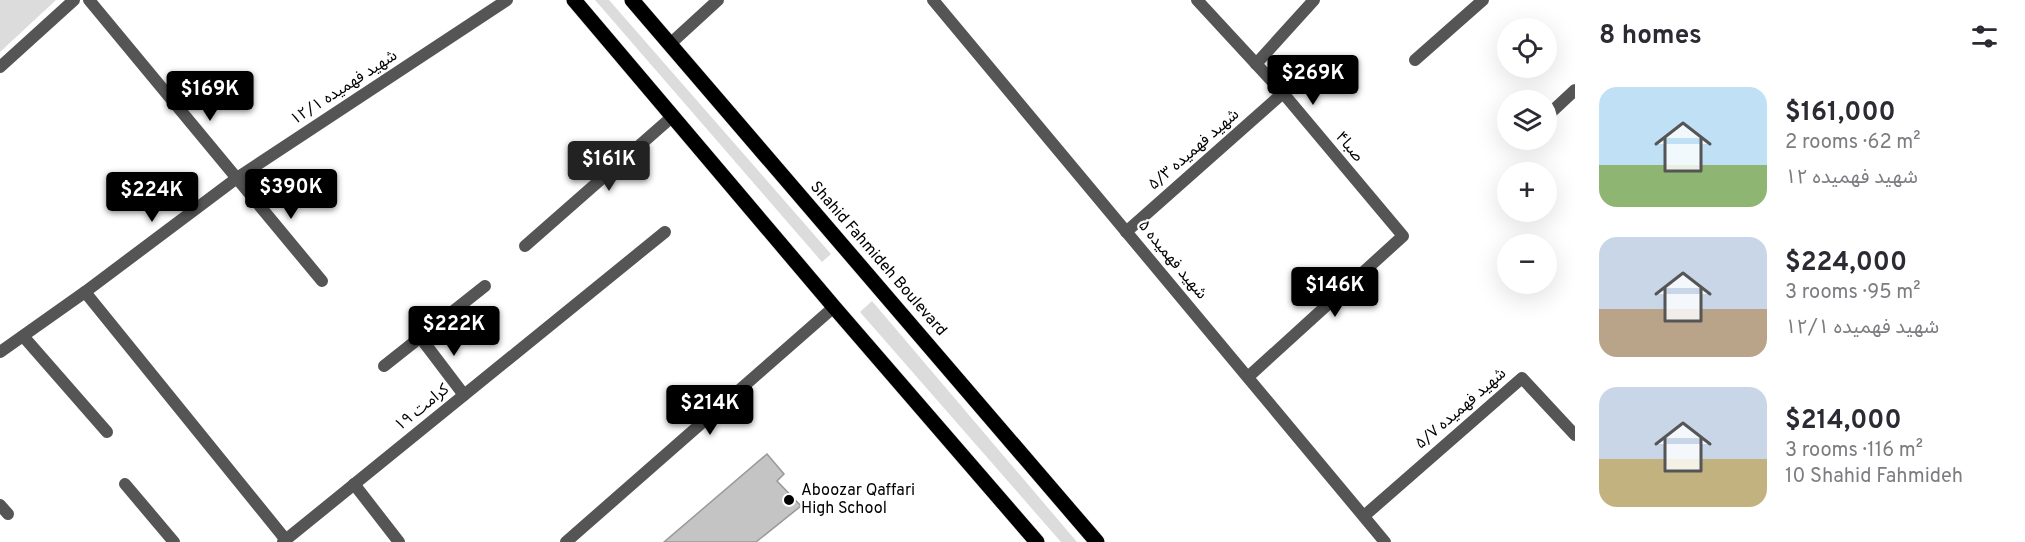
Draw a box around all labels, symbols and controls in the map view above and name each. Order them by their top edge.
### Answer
map controls [1497,18,1557,294]
button: locate [1497,18,1557,78]
text: 8 homes [1599,20,1702,53]
icon: filters [1968,20,2001,53]
street label: شهید فهمیده ۱۲/۱ [287,46,401,130]
pin: $269K [1271,55,1355,106]
text: $269K [1281,61,1345,87]
pin: $169K [168,71,252,122]
text: $169K [181,77,239,103]
button: layers [1497,90,1557,150]
text: $161,000 [1785,97,1896,130]
street label: شهید فهمیده ۵/۳ [1144,105,1244,195]
icon: home [1647,111,1719,183]
street label: صبا۴ [1330,128,1368,166]
text: 2 rooms · 62 m² [1785,130,1921,156]
pin: $161K [567,141,651,192]
text: $161K [582,147,636,173]
button: + [1497,162,1557,222]
text: شهید فهمیده ۱۲ [1785,165,1918,191]
pin: $390K [249,169,333,220]
pin: $224K [110,172,194,223]
text: $390K [259,175,323,201]
street label: Shahid Fahmideh Boulevard [805,177,951,341]
text: $224K [120,178,184,204]
street label: شهید فهمیده ۵ [1133,216,1211,304]
button: − [1497,234,1557,294]
text: $224,000 [1785,247,1907,280]
icon: home [1647,261,1719,333]
pin: $146K [1293,267,1377,318]
text: $146K [1305,273,1365,299]
text: 3 rooms · 95 m² [1785,280,1921,306]
pin: $222K [412,306,496,357]
text: $222K [423,312,485,338]
text: شهید فهمیده ۱۲/۱ [1785,315,1939,341]
street label: شهید فهمیده ۵/۷ [1411,364,1511,454]
street label: کرامت ۱۹ [391,380,454,436]
pin: $214K [668,385,752,436]
text: $214K [680,391,740,417]
text: $214,000 [1785,405,1902,438]
icon: home [1647,411,1719,483]
text: 3 rooms · 116 m² [1785,438,1923,464]
text: 10 Shahid Fahmideh [1785,464,1963,490]
place label: Aboozar Qaffari High School [801,481,915,519]
marker: Aboozar Qaffari High School [782,493,796,507]

